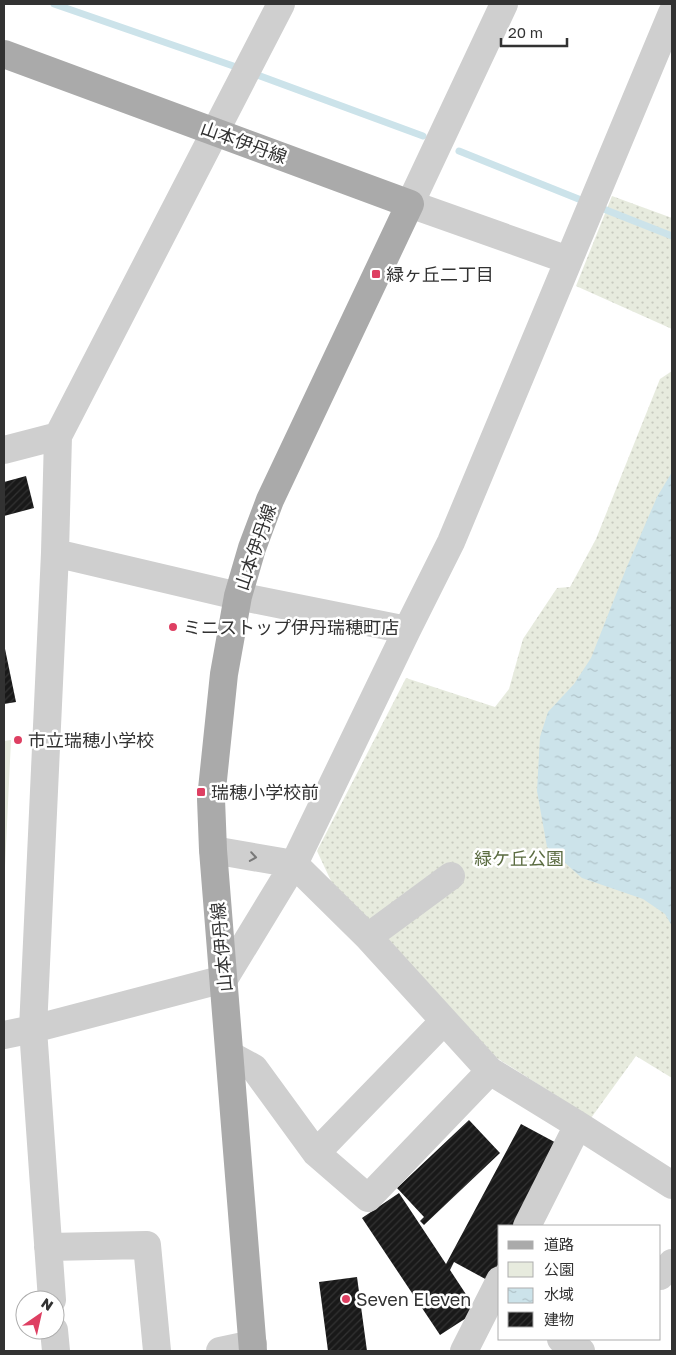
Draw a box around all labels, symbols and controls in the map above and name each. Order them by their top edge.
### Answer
scale bar [501,15,567,47]
text: 20 m [508,23,543,41]
street label: 山本伊丹線 [198,116,290,168]
place label: 緑ヶ丘二丁目 [386,263,494,285]
marker: 緑ヶ丘二丁目 [370,268,382,280]
street label: 山本伊丹線 [230,501,280,593]
place label: ミニストップ伊丹瑞穂町店 [183,616,399,638]
marker: ミニストップ伊丹瑞穂町店 [167,621,179,633]
place label: 市立瑞穂小学校 [28,729,154,751]
marker: 市立瑞穂小学校 [12,734,24,746]
place label: 瑞穂小学校前 [211,781,319,803]
marker: 瑞穂小学校前 [195,786,207,798]
park label: 緑ケ丘公園 [474,847,564,869]
one-way arrow [250,851,258,862]
street label: 山本伊丹線 [206,901,236,993]
legend [498,1225,661,1340]
text: 道路 [544,1235,574,1253]
text: 公園 [544,1260,574,1278]
text: 水域 [544,1285,574,1303]
place label: Seven Eleven [356,1288,471,1310]
north arrow [15,1290,65,1340]
marker: Seven Eleven [340,1293,352,1305]
text: N [38,1294,57,1314]
text: 建物 [544,1310,574,1328]

